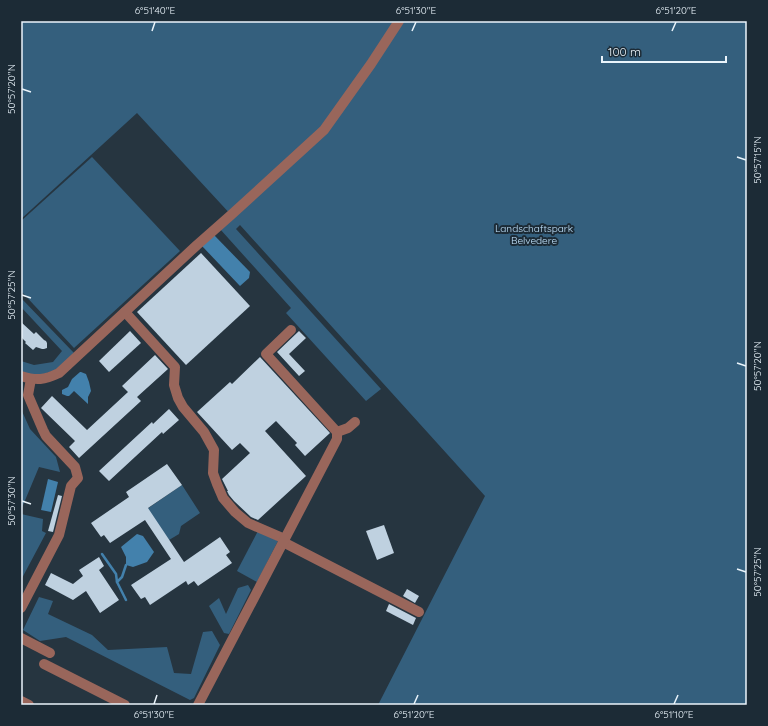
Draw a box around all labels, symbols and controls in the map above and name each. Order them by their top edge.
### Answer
text: 6°51'40"E [135,4,176,17]
text: 6°51'30"E [396,4,437,17]
text: 6°51'20"E [656,4,697,17]
scale bar [602,38,726,64]
text: 100 m [608,44,641,59]
text: 50°57'20"N [5,64,18,114]
text: 50°57'15"N [751,136,764,184]
park label: Landschaftspark Belvedere [495,222,573,247]
text: 50°57'25"N [5,270,18,320]
text: 50°57'20"N [751,341,764,391]
text: 50°57'30"N [5,476,18,526]
text: 50°57'25"N [751,547,764,597]
text: 6°51'30"E [134,708,175,721]
text: 6°51'20"E [394,708,435,721]
text: 6°51'10"E [655,708,694,721]

